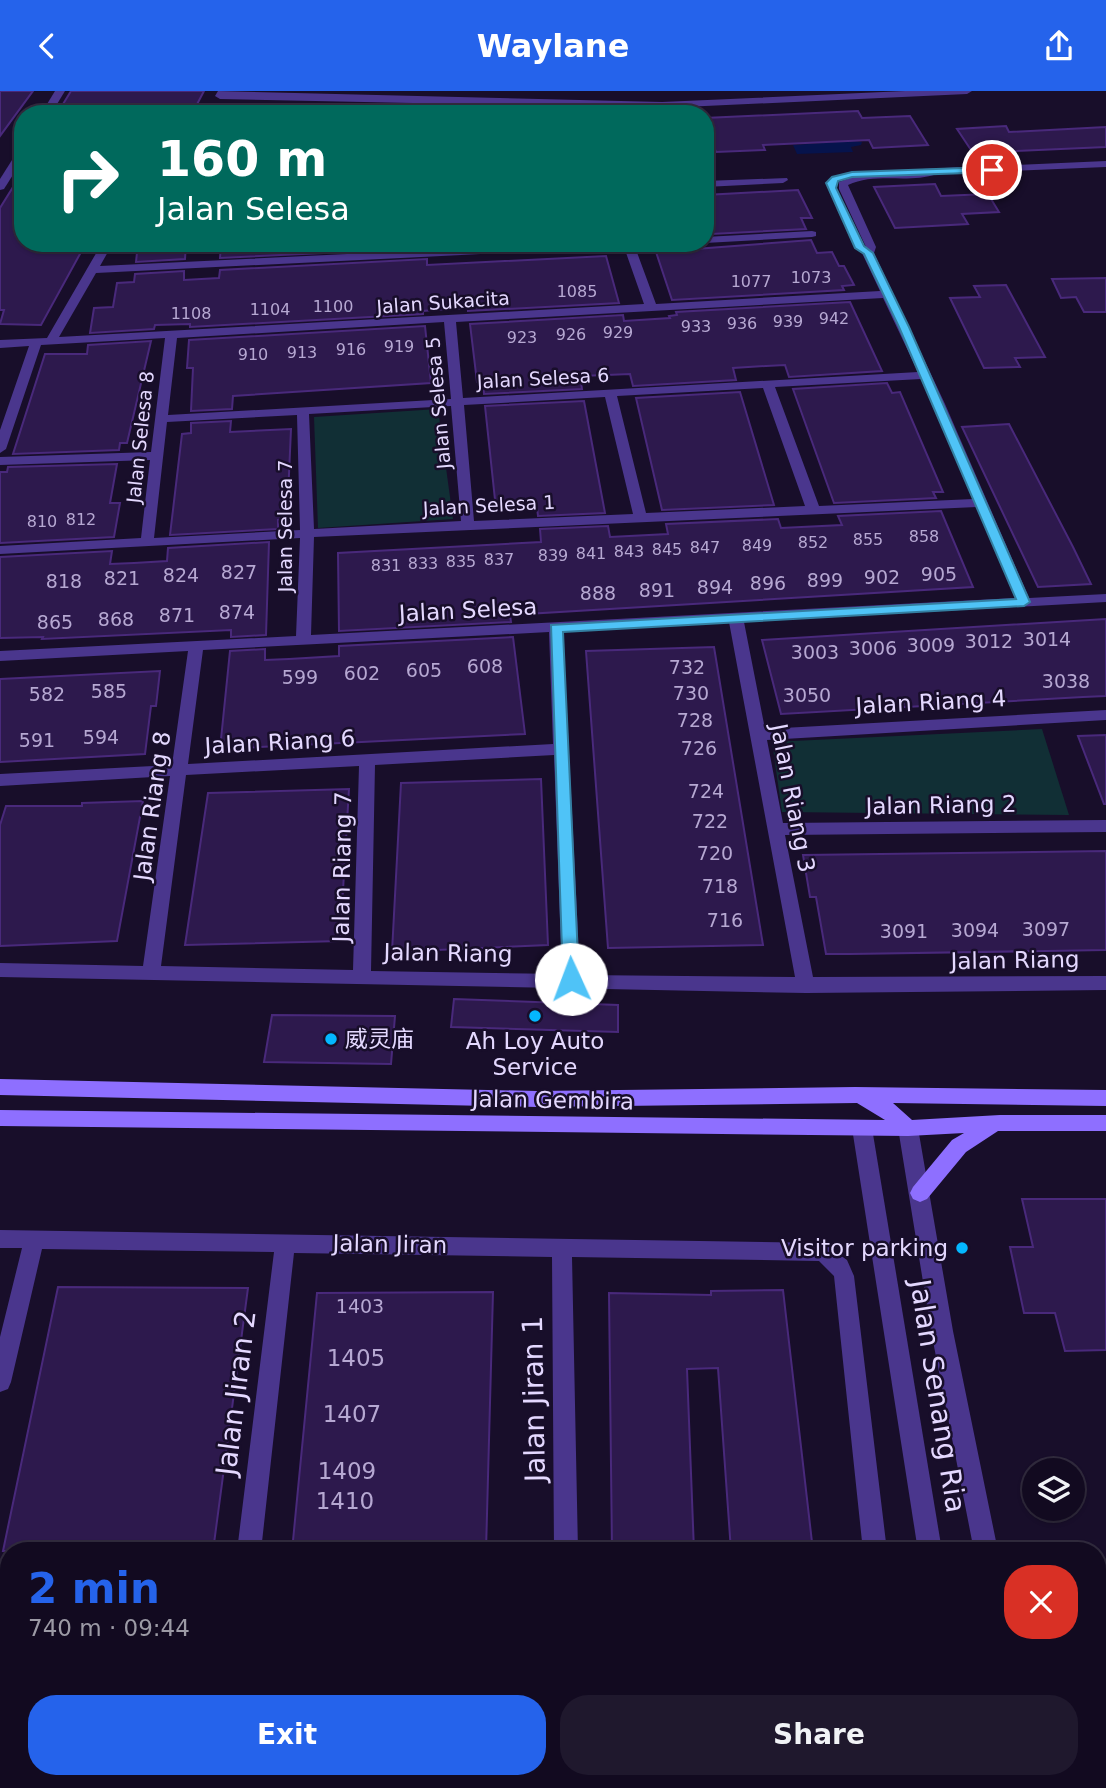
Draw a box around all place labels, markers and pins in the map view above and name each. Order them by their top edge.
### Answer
pin [962,140,1022,200]
marker: Ah Loy Auto Service [527,1008,543,1024]
place label: 威灵庙 [345,1026,414,1052]
place label: Ah Loy Auto Service [466,1028,604,1080]
marker: 威灵庙 [323,1031,339,1047]
place label: Visitor parking [781,1235,948,1261]
marker: Visitor parking [954,1240,970,1256]

